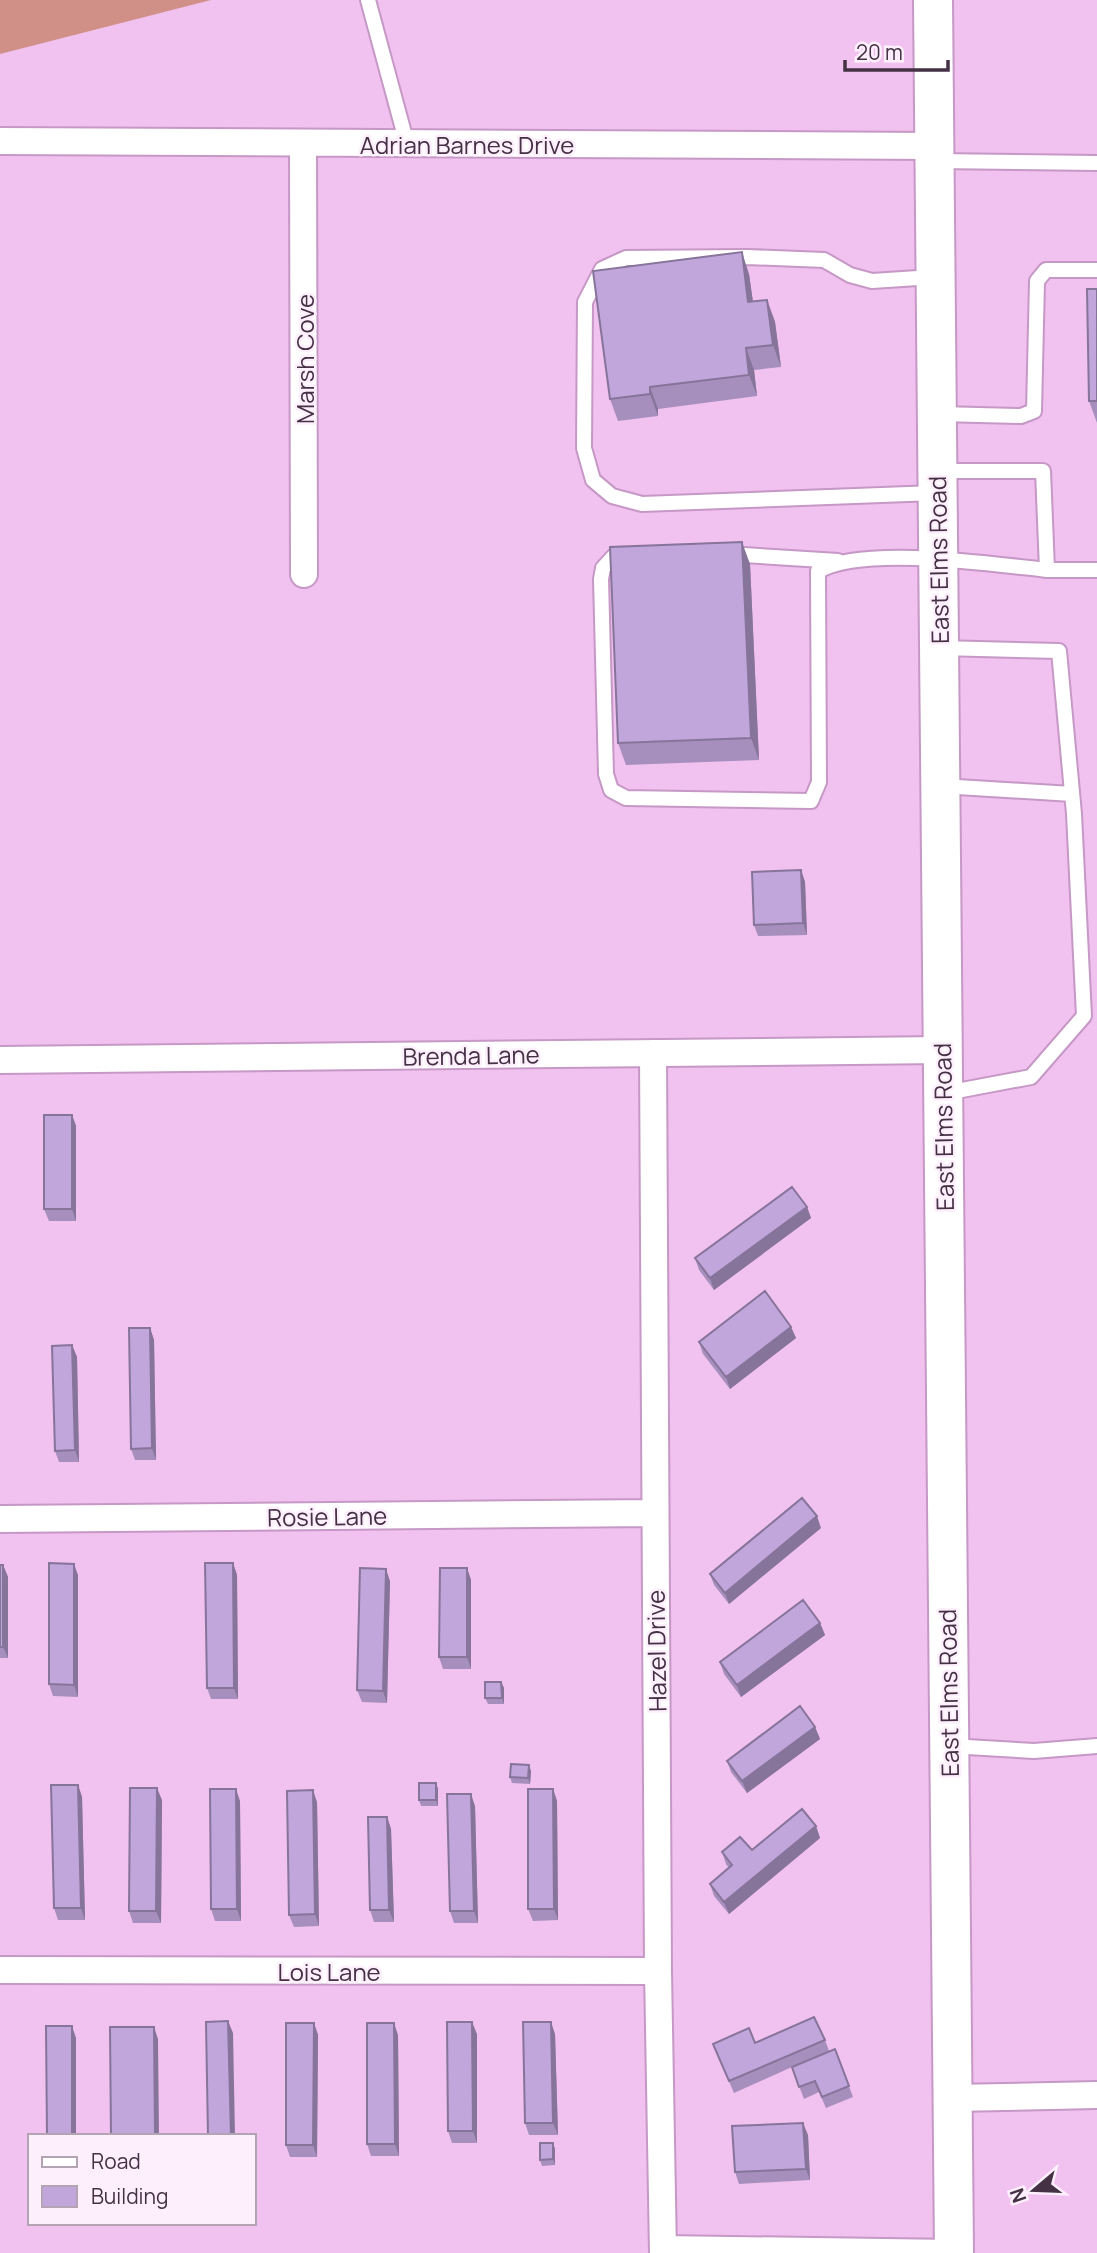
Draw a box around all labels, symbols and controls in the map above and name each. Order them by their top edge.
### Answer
scale bar [845,28,948,72]
text: 20 m [856,38,903,66]
street label: Adrian Barnes Drive [360,128,574,161]
street label: Marsh Cove [288,294,321,424]
street label: East Elms Road [920,476,956,644]
street label: Brenda Lane [402,1037,540,1073]
street label: East Elms Road [925,1043,961,1211]
street label: Rosie Lane [267,1498,387,1534]
street label: Hazel Drive [638,1590,674,1712]
street label: East Elms Road [930,1609,966,1777]
street label: Lois Lane [277,1955,381,1988]
legend [28,2134,256,2225]
text: Road [91,2147,141,2175]
north arrow [999,2155,1069,2225]
text: Building [91,2182,168,2210]
text: N [1003,2185,1032,2206]

